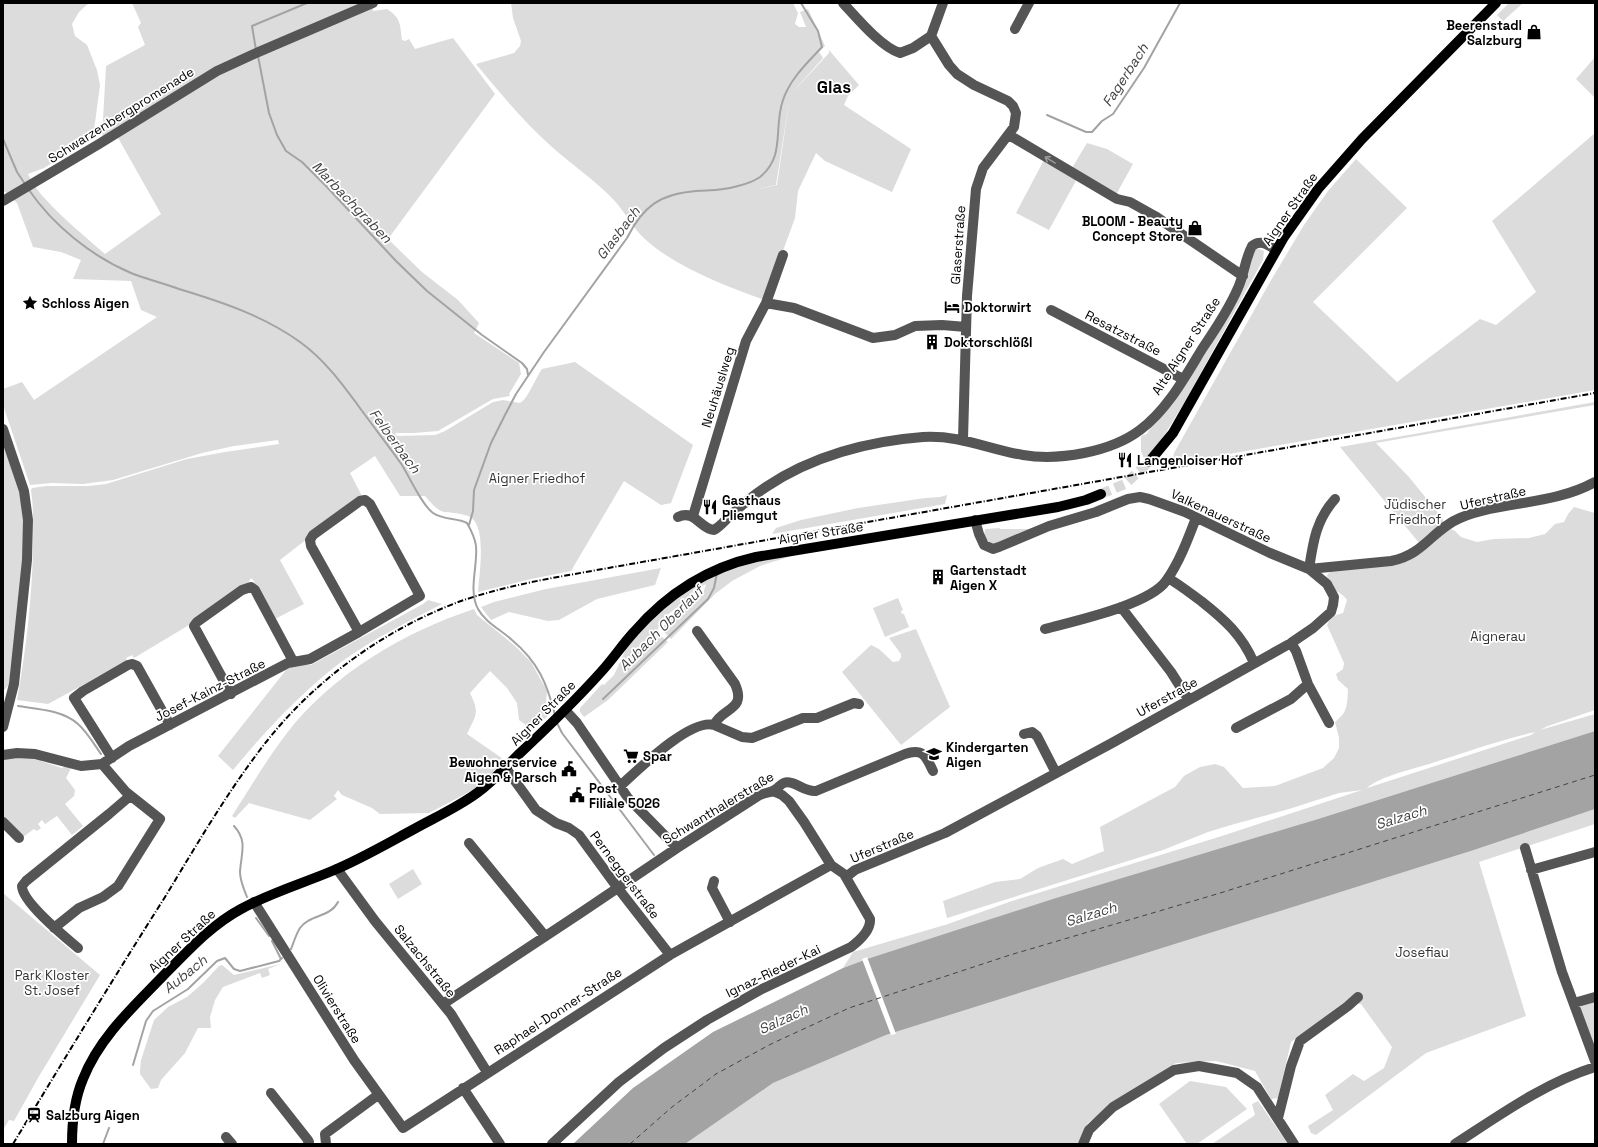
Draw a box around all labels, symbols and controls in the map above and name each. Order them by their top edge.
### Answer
place label: Beerenstadl Salzburg [1446,17,1522,49]
shop icon: Beerenstadl Salzburg [1525,23,1543,41]
water label: Fagerbach [1098,40,1152,110]
street label: Schwarzenbergpromenade [45,63,197,167]
district label: Glas [817,76,851,98]
one-way arrow [1044,155,1056,163]
water label: Marbachgraben [308,157,396,247]
street label: Aigner Straße [1258,169,1322,249]
water label: Glasbach [592,203,644,263]
street label: Glaserstraße [947,205,969,285]
place label: BLOOM - Beauty Concept Store [1082,213,1183,245]
shop icon: BLOOM - Beauty Concept Store [1186,219,1204,237]
place icon: Schloss Aigen [21,294,39,312]
street label: Alte Aigner Straße [1148,294,1224,398]
place label: Schloss Aigen [42,295,129,312]
hotel icon: Doktorwirt [943,298,961,316]
place label: Doktorwirt [964,299,1032,316]
street label: Resatzstraße [1082,307,1164,359]
building icon: Doktorschlößl [923,333,941,351]
place label: Doktorschlößl [944,334,1032,351]
street label: Neuhäuslweg [698,344,738,430]
water label: Felberbach [365,405,425,477]
restaurant icon: Langenloiser Hof [1116,451,1134,469]
place label: Langenloiser Hof [1137,452,1243,469]
park label: Aigner Friedhof [489,470,585,487]
street label: Uferstraße [1458,482,1528,514]
street label: Valkenauerstraße [1168,485,1274,547]
place label: Gasthaus Pliemgut [722,492,781,524]
park label: Jüdischer Friedhof [1384,496,1446,528]
restaurant icon: Gasthaus Pliemgut [701,498,719,516]
street label: Aigner Straße [777,518,865,548]
place label: Gartenstadt Aigen X [950,562,1027,594]
building icon: Gartenstadt Aigen X [929,568,947,586]
water label: Aubach Oberlauf [615,580,709,674]
park label: Aignerau [1470,628,1526,645]
street label: Josef-Kainz-Straße [152,655,268,725]
street label: Uferstraße [1133,673,1201,721]
street label: Aigner Straße [507,677,579,749]
place label: Kindergarten Aigen [946,739,1028,771]
school or university icon: Kindergarten Aigen [925,745,943,763]
supermarket icon: Spar [622,747,640,765]
place label: Spar [643,748,672,765]
place label: Bewohnerservice Aigen & Parsch [449,754,557,786]
public building icon: Bewohnerservice Aigen & Parsch [560,760,578,778]
street label: Schwanthalerstraße [659,768,777,848]
place label: Post Filiale 5026 [589,780,660,812]
public building icon: Post Filiale 5026 [568,786,586,804]
water label: Salzach [1373,801,1429,833]
street label: Uferstraße [848,825,916,867]
street label: Perneggerstraße [586,828,664,922]
water label: Salzach [1063,898,1119,930]
street label: Aigner Straße [145,906,219,976]
street label: Salzachstraße [390,921,460,1001]
street label: Ignaz-Rieder-Kai [723,941,823,1001]
park label: Josefiau [1395,944,1449,961]
water label: Aubach [159,951,211,997]
street label: Raphael-Donner-Straße [491,963,625,1059]
park label: Park Kloster St. Josef [15,967,89,999]
street label: Olivierstraße [309,971,365,1047]
water label: Salzach [756,1000,811,1038]
station icon: Salzburg Aigen [25,1106,43,1124]
place label: Salzburg Aigen [46,1107,140,1124]

